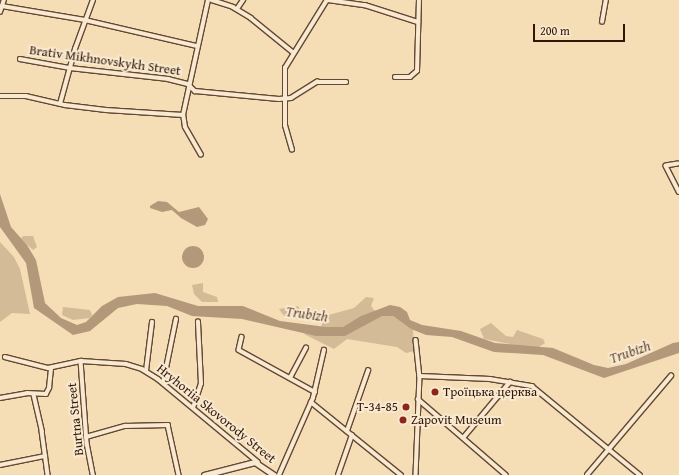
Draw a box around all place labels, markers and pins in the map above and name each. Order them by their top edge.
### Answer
place label: Троїцька церква [443,384,537,400]
marker: Троїцька церква [430,387,440,397]
place label: Т-34-85 [357,399,398,415]
marker: Т-34-85 [401,402,411,412]
place label: Zapovit Museum [411,412,502,428]
marker: Zapovit Museum [398,415,408,425]

